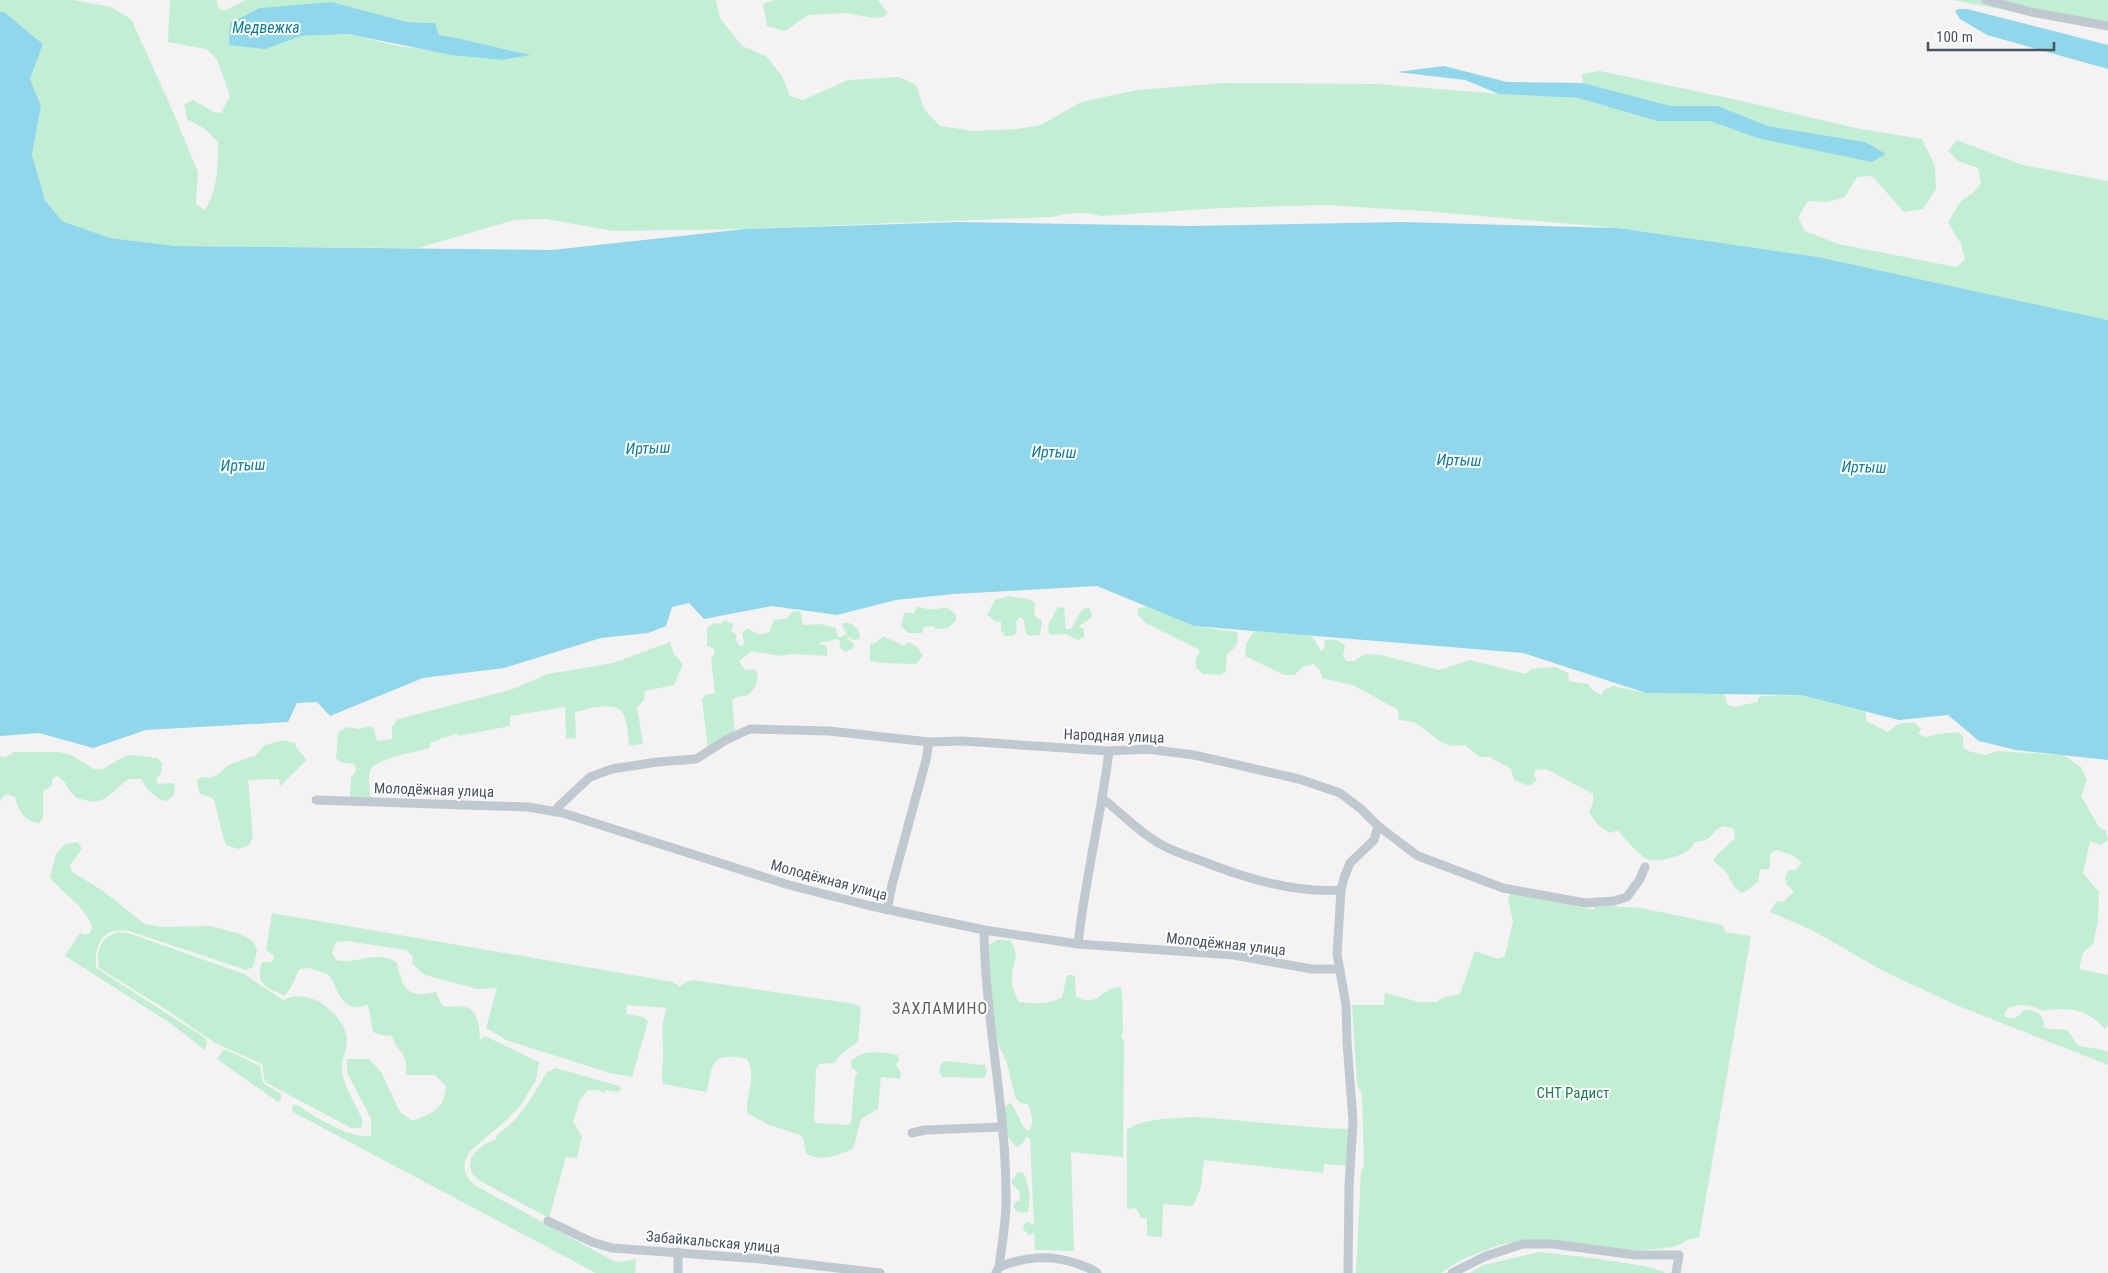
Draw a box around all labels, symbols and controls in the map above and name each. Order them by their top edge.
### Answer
water label: Медвежка [232,18,300,37]
scale bar [1928,20,2054,52]
text: 100 m [1936,28,1973,46]
water label: Иртыш [625,438,671,458]
water label: Иртыш [1031,442,1077,462]
water label: Иртыш [1436,450,1482,470]
water label: Иртыш [220,455,266,475]
water label: Иртыш [1841,457,1887,477]
street label: Народная улица [1063,725,1165,747]
street label: Молодёжная улица [374,779,494,801]
street label: Молодёжная улица [769,856,889,904]
street label: Молодёжная улица [1165,929,1287,959]
district label: ЗАХЛАМИНО [892,999,988,1018]
park label: СНТ Радист [1537,1084,1609,1102]
street label: Забайкальская улица [645,1227,781,1257]

